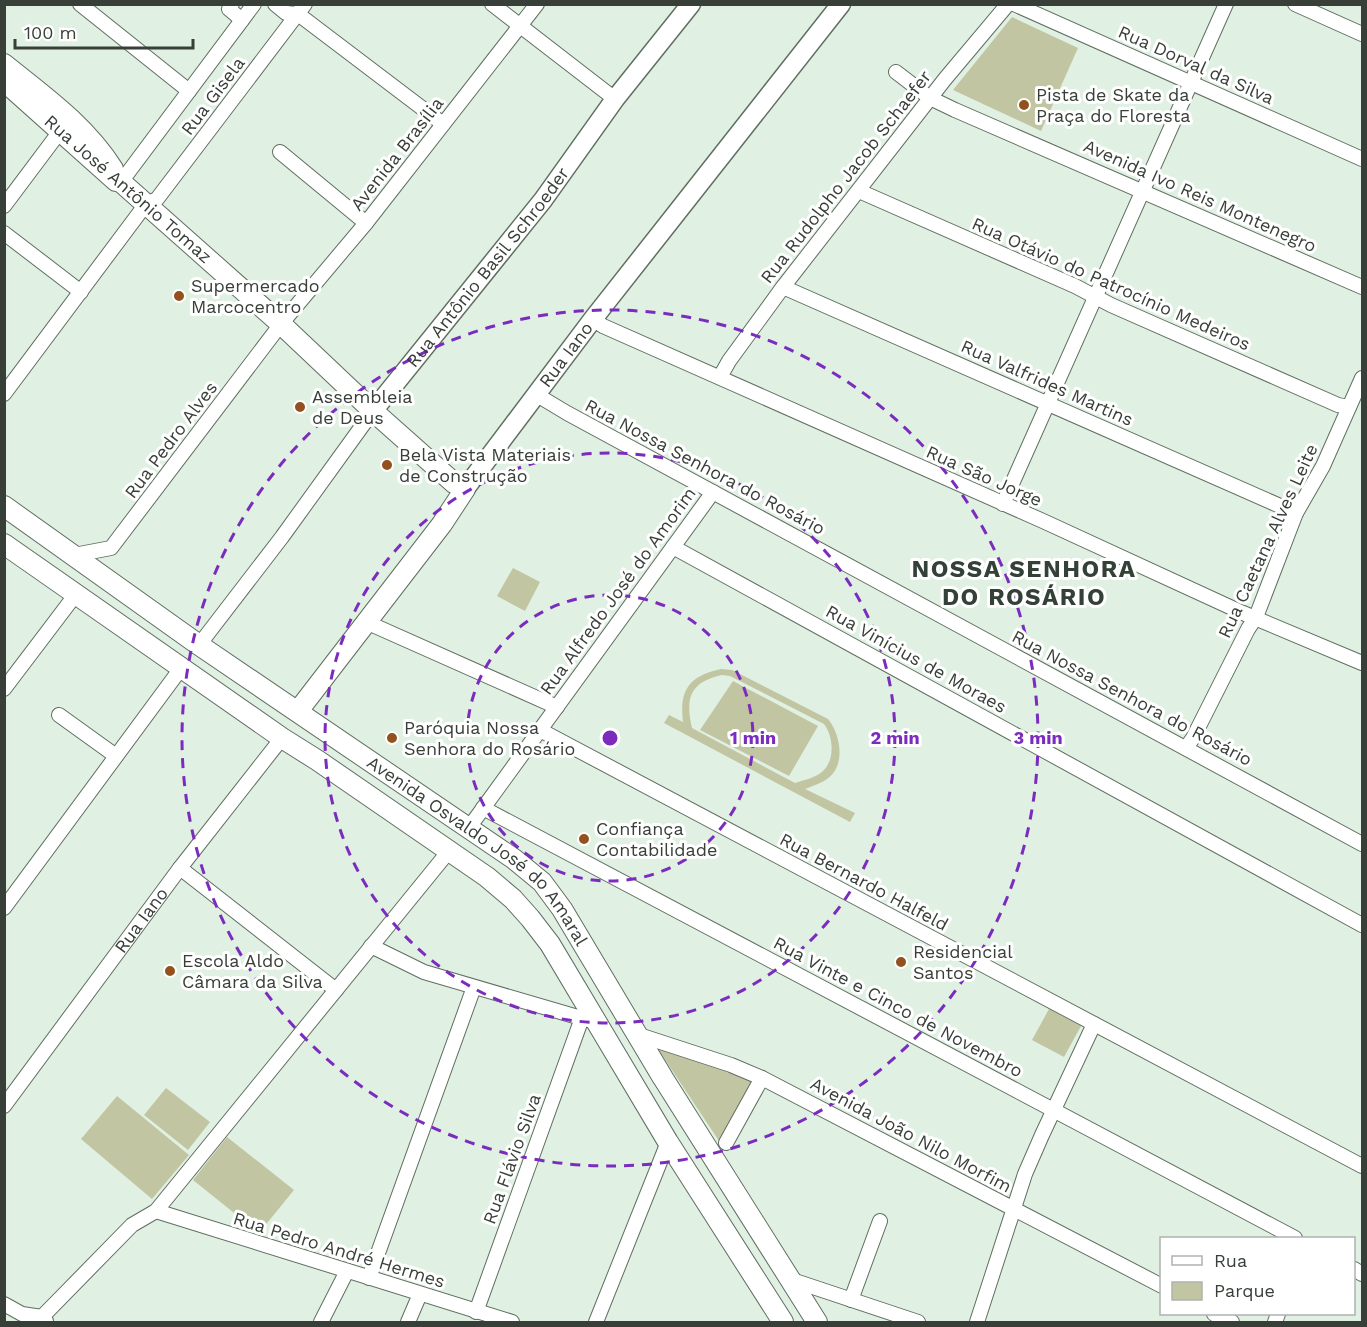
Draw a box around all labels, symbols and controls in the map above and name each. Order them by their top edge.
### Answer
scale bar [15,12,194,50]
street label: Rua Dorval da Silva [1115,21,1277,108]
text: 100 m [24,22,77,43]
street label: Rua Gisela [176,53,249,139]
street label: Rua Rudolpho Jacob Schaefer [756,66,935,287]
place label: Pista de Skate da Praça do Floresta [1036,84,1190,126]
street label: Avenida Brasília [346,93,447,215]
marker: Pista de Skate da Praça do Floresta [1017,98,1031,112]
street label: Rua José Antônio Tomaz [40,110,216,267]
street label: Avenida Ivo Reis Montenegro [1081,135,1320,256]
street label: Rua Antônio Basil Schroeder [402,163,573,371]
street label: Rua Otávio do Patrocínio Medeiros [969,212,1254,355]
place label: Supermercado Marcocentro [191,275,320,317]
marker: Supermercado Marcocentro [172,289,186,303]
street label: Rua Iano [534,318,597,391]
street label: Rua Valfrides Martins [958,335,1137,430]
street label: Rua Pedro Alves [120,377,221,502]
place label: Assembleia de Deus [312,386,412,428]
street label: Rua Nossa Senhora do Rosário [582,394,829,539]
marker: Assembleia de Deus [293,400,307,414]
street label: Rua São Jorge [923,441,1045,510]
street label: Rua Caetana Alves Leite [1213,441,1322,641]
place label: Bela Vista Materiais de Construção [399,444,571,486]
marker: Bela Vista Materiais de Construção [380,458,394,472]
street label: Rua Alfredo José do Amorim [535,483,700,699]
district label: NOSSA SENHORA DO ROSÁRIO [912,555,1136,611]
street label: Rua Vinícius de Moraes [822,600,1010,717]
street label: Rua Nossa Senhora do Rosário [1009,625,1256,770]
place label: Paróquia Nossa Senhora do Rosário [404,717,575,759]
text: 1 min [730,727,776,748]
text: 2 min [870,727,920,748]
text: 3 min [1013,727,1063,748]
centre of rings [600,728,620,748]
marker: Paróquia Nossa Senhora do Rosário [385,731,399,745]
street label: Avenida Osvaldo José do Amaral [363,751,593,950]
place label: Confiança Contabilidade [596,818,717,860]
street label: Rua Bernardo Halfeld [776,828,952,935]
marker: Confiança Contabilidade [577,832,591,846]
street label: Rua Iano [110,883,172,957]
street label: Rua Vinte e Cinco de Novembro [770,932,1026,1081]
place label: Residencial Santos [913,941,1013,983]
place label: Escola Aldo Câmara da Silva [182,950,323,992]
marker: Residencial Santos [894,955,908,969]
marker: Escola Aldo Câmara da Silva [163,964,177,978]
street label: Avenida João Nilo Morfim [807,1073,1015,1197]
street label: Rua Flávio Silva [478,1091,545,1227]
street label: Rua Pedro André Hermes [231,1207,448,1292]
legend [1160,1237,1355,1315]
text: Rua [1214,1250,1247,1271]
text: Parque [1214,1280,1275,1301]

